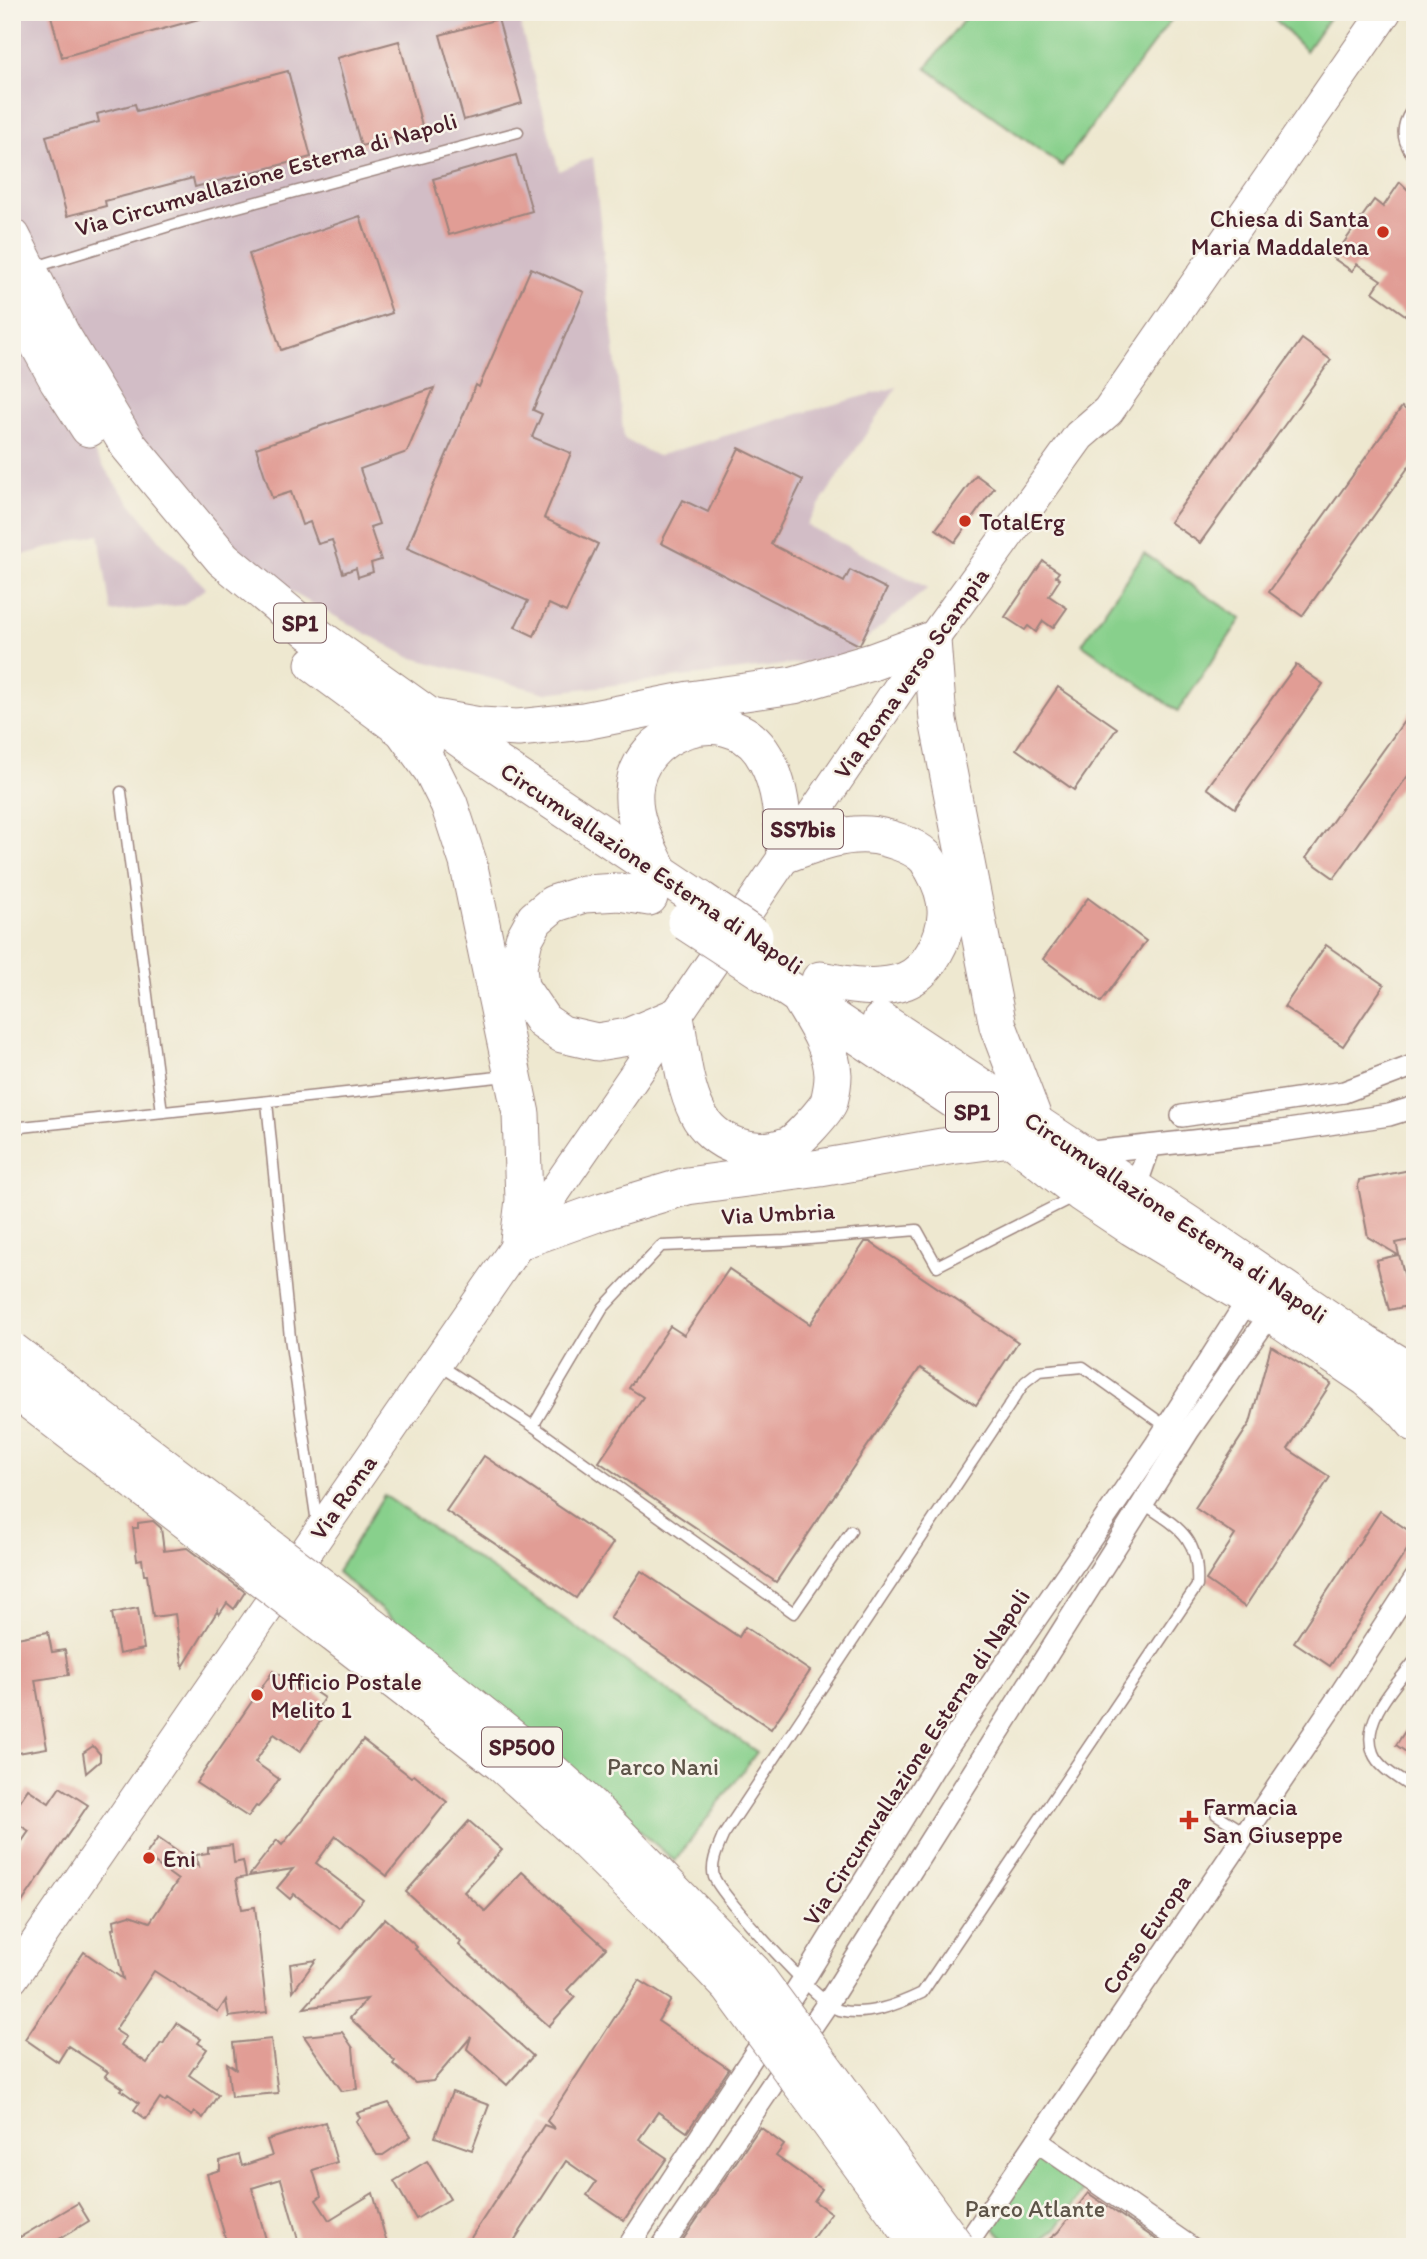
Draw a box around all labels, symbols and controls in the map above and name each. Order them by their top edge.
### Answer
street label: Via Circumvallazione Esterna di Napoli [72,106,460,242]
place label: Chiesa di Santa Maria Maddalena [1191,204,1370,261]
marker: Chiesa di Santa Maria Maddalena [1375,224,1391,240]
place label: TotalErg [979,507,1066,536]
marker: TotalErg [957,513,973,529]
street label: Via Roma verso Scampia [827,561,995,784]
road number: SP1 [274,604,326,642]
street label: Circumvallazione Esterna di Napoli [495,756,809,980]
road number: SS7bis [763,810,843,848]
road number: SP1 [946,1092,998,1132]
street label: Circumvallazione Esterna di Napoli [1019,1105,1333,1329]
street label: Via Umbria [720,1196,836,1230]
street label: Via Roma [303,1448,383,1545]
street label: Via Circumvallazione Esterna di Napoli [796,1583,1036,1931]
place label: Ufficio Postale Melito 1 [271,1667,422,1724]
marker: Ufficio Postale Melito 1 [249,1687,265,1703]
road number: SP500 [482,1728,562,1766]
park label: Parco Nani [607,1752,719,1781]
place label: Farmacia San Giuseppe [1203,1792,1343,1849]
marker: Farmacia San Giuseppe [1181,1812,1197,1828]
place label: Eni [163,1844,196,1873]
marker: Eni [141,1850,157,1866]
street label: Corso Europa [1095,1868,1197,1999]
park label: Parco Atlante [965,2194,1105,2223]

